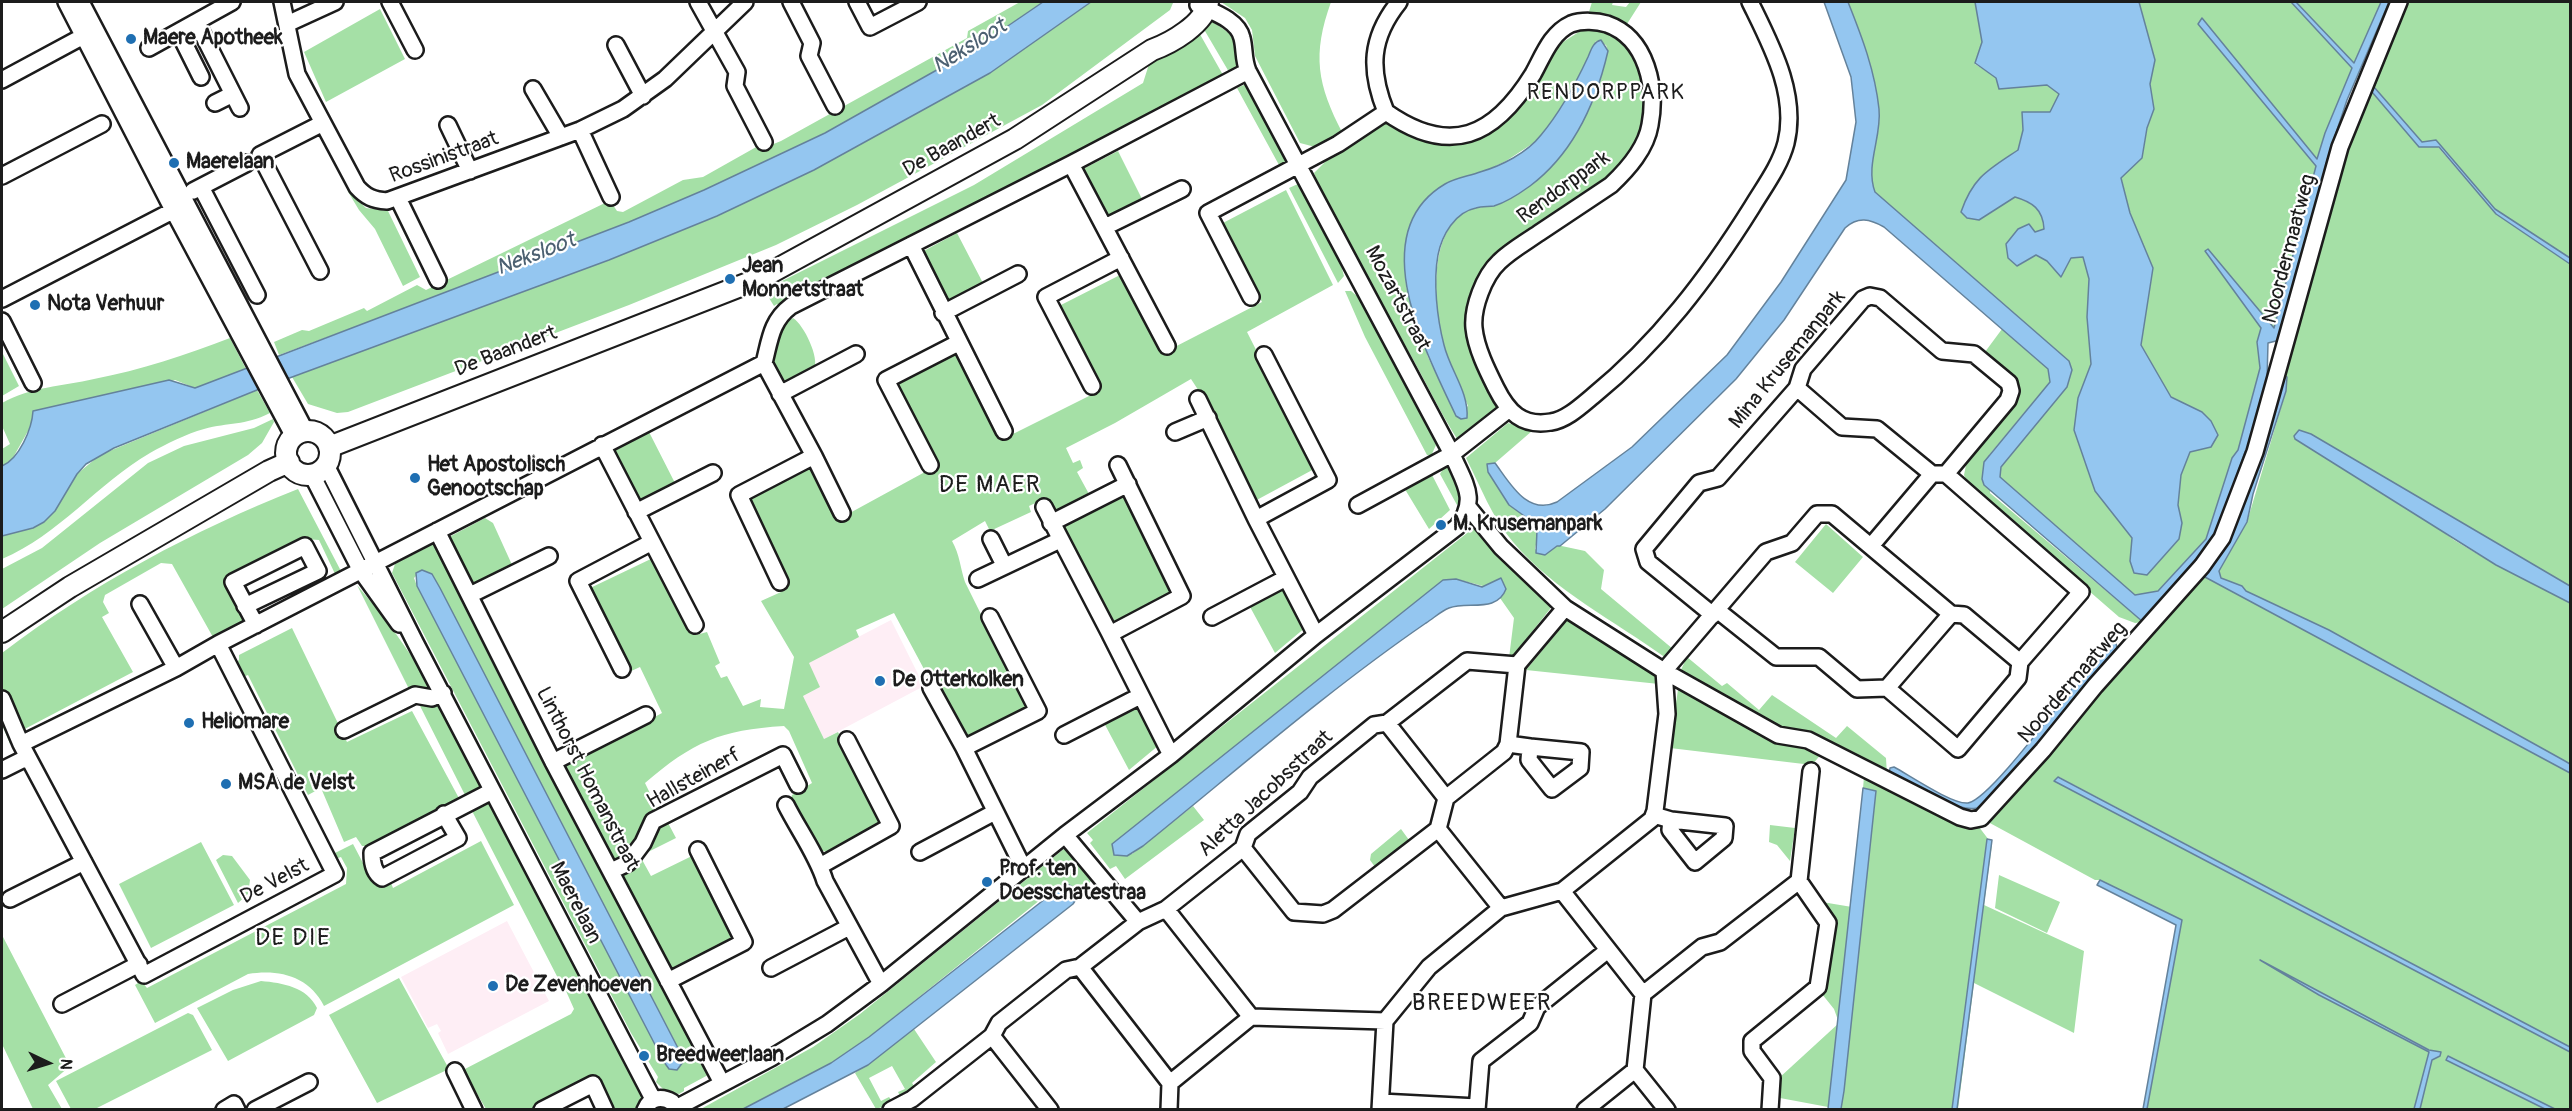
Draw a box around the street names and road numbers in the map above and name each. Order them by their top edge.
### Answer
street label: De Baandert [899,109,1005,183]
street label: Rossinistraat [386,127,502,189]
street label: Rendorppark [1513,146,1615,230]
street label: Noordermaatweg [2258,172,2322,326]
street label: Mozartstraat [1359,242,1435,356]
street label: Mina Krusemanpark [1724,286,1852,434]
street label: De Baandert [451,321,561,383]
street label: Noordermaatweg [2013,617,2133,749]
street label: Linthorst Homanstraat [530,683,644,875]
street label: Aletta Jacobsstraat [1194,725,1338,863]
street label: Hallsteinerf [643,743,745,815]
street label: De Velst [236,854,314,910]
street label: Maerelaan [544,858,606,948]

